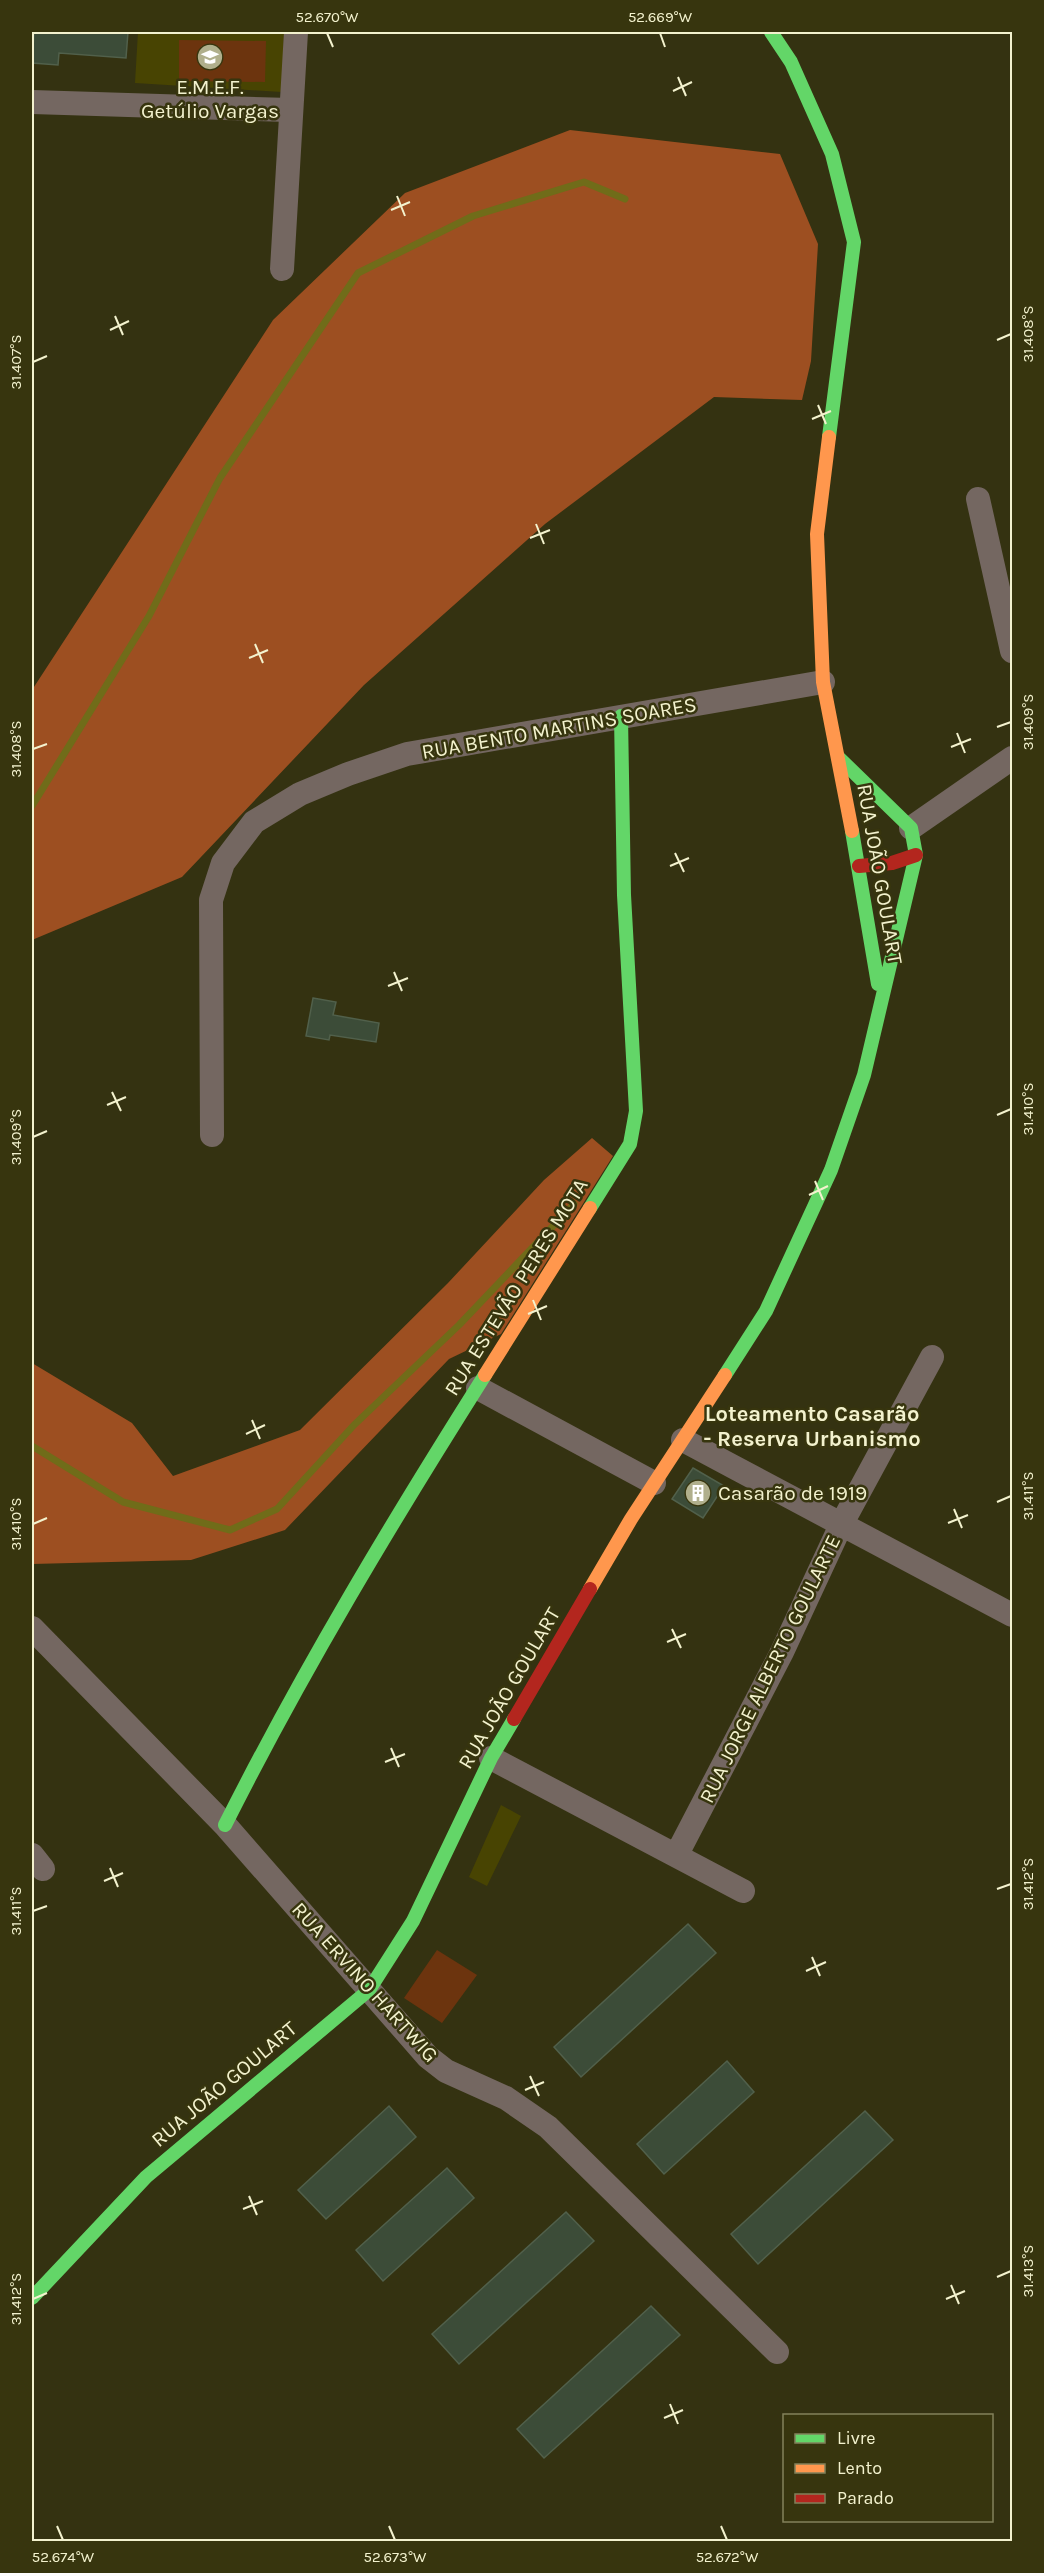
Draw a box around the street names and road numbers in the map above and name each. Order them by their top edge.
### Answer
street label: RUA BENTO MARTINS SOARES [420,692,698,764]
street label: RUA JOÃO GOULART [852,782,908,966]
street label: RUA ESTEVÃO PERES MOTA [439,1174,593,1400]
street label: RUA JORGE ALBERTO GOULARTE [694,1531,846,1807]
street label: RUA JOÃO GOULART [453,1603,565,1773]
street label: RUA ERVINO HARTWIG [287,1897,443,2067]
street label: RUA JOÃO GOULART [146,2016,302,2152]

